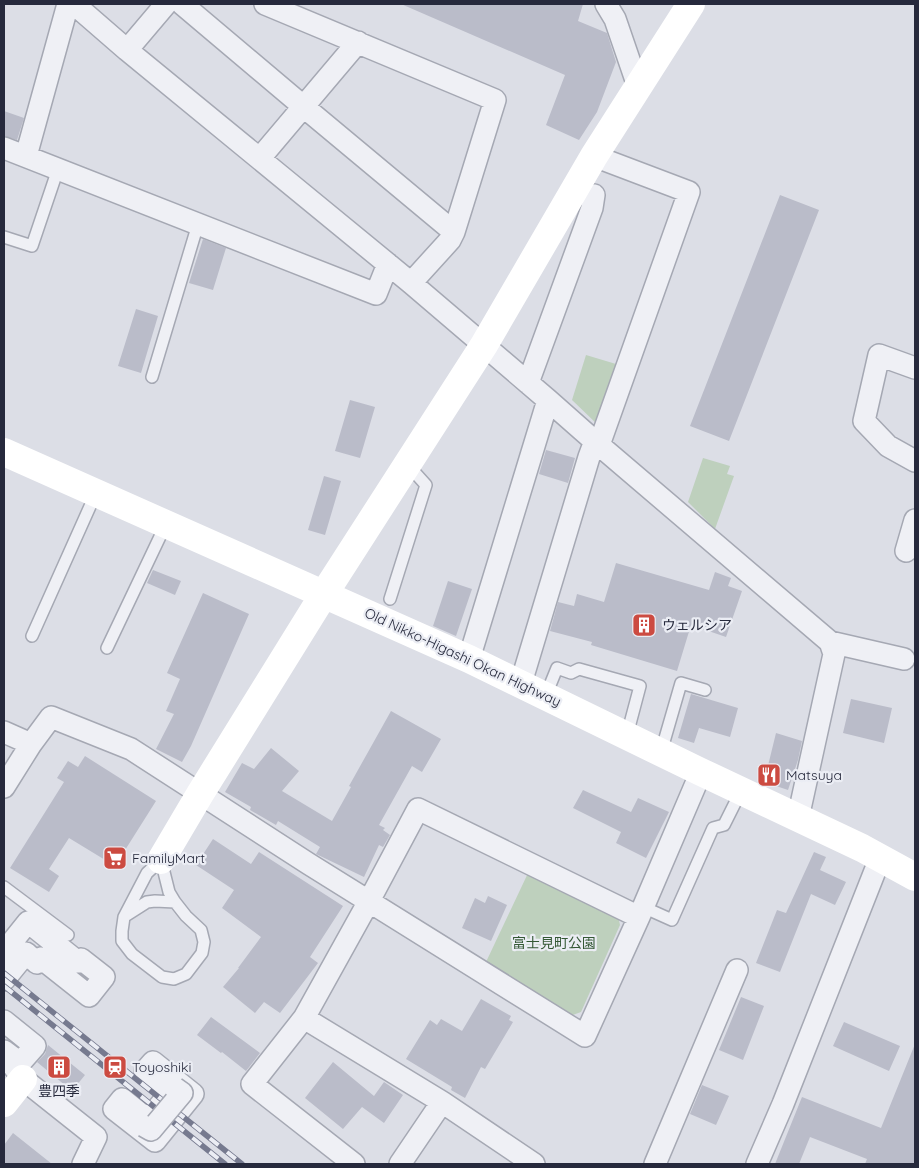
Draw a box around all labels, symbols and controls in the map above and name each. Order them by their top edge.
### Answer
street label: Old Nikko-Higashi Okan Highway [362,603,564,711]
building icon: ウェルシア [631,612,657,638]
place label: ウェルシア [662,616,732,634]
restaurant icon: Matsuya [756,762,782,788]
place label: Matsuya [786,766,842,784]
supermarket icon: FamilyMart [102,845,128,871]
place label: FamilyMart [132,849,205,867]
park label: 富士見町公園 [512,934,596,952]
building icon: 豊四季 [46,1054,72,1080]
station icon: Toyoshiki [102,1054,128,1080]
place label: Toyoshiki [132,1058,192,1076]
place label: 豊四季 [38,1082,80,1100]

